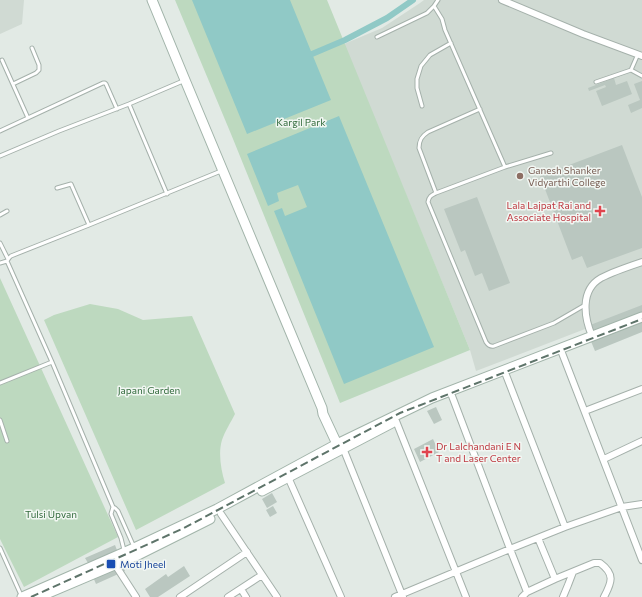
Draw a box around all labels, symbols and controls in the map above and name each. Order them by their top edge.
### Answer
park label: Kargil Park [276,116,326,128]
place label: Ganesh Shanker Vidyarthi College [528,164,606,188]
marker: Ganesh Shanker Vidyarthi College [515,171,525,181]
place label: Lala Lajpat Rai and Associate Hospital [507,199,591,223]
marker: Lala Lajpat Rai and Associate Hospital [594,205,606,217]
park label: Japani Garden [118,384,180,396]
place label: Dr Lalchandani E N T and Laser Center [436,440,521,464]
marker: Dr Lalchandani E N T and Laser Center [421,446,433,458]
park label: Tulsi Upvan [25,508,77,520]
marker: Moti Jheel [105,558,117,570]
place label: Moti Jheel [120,558,166,570]

